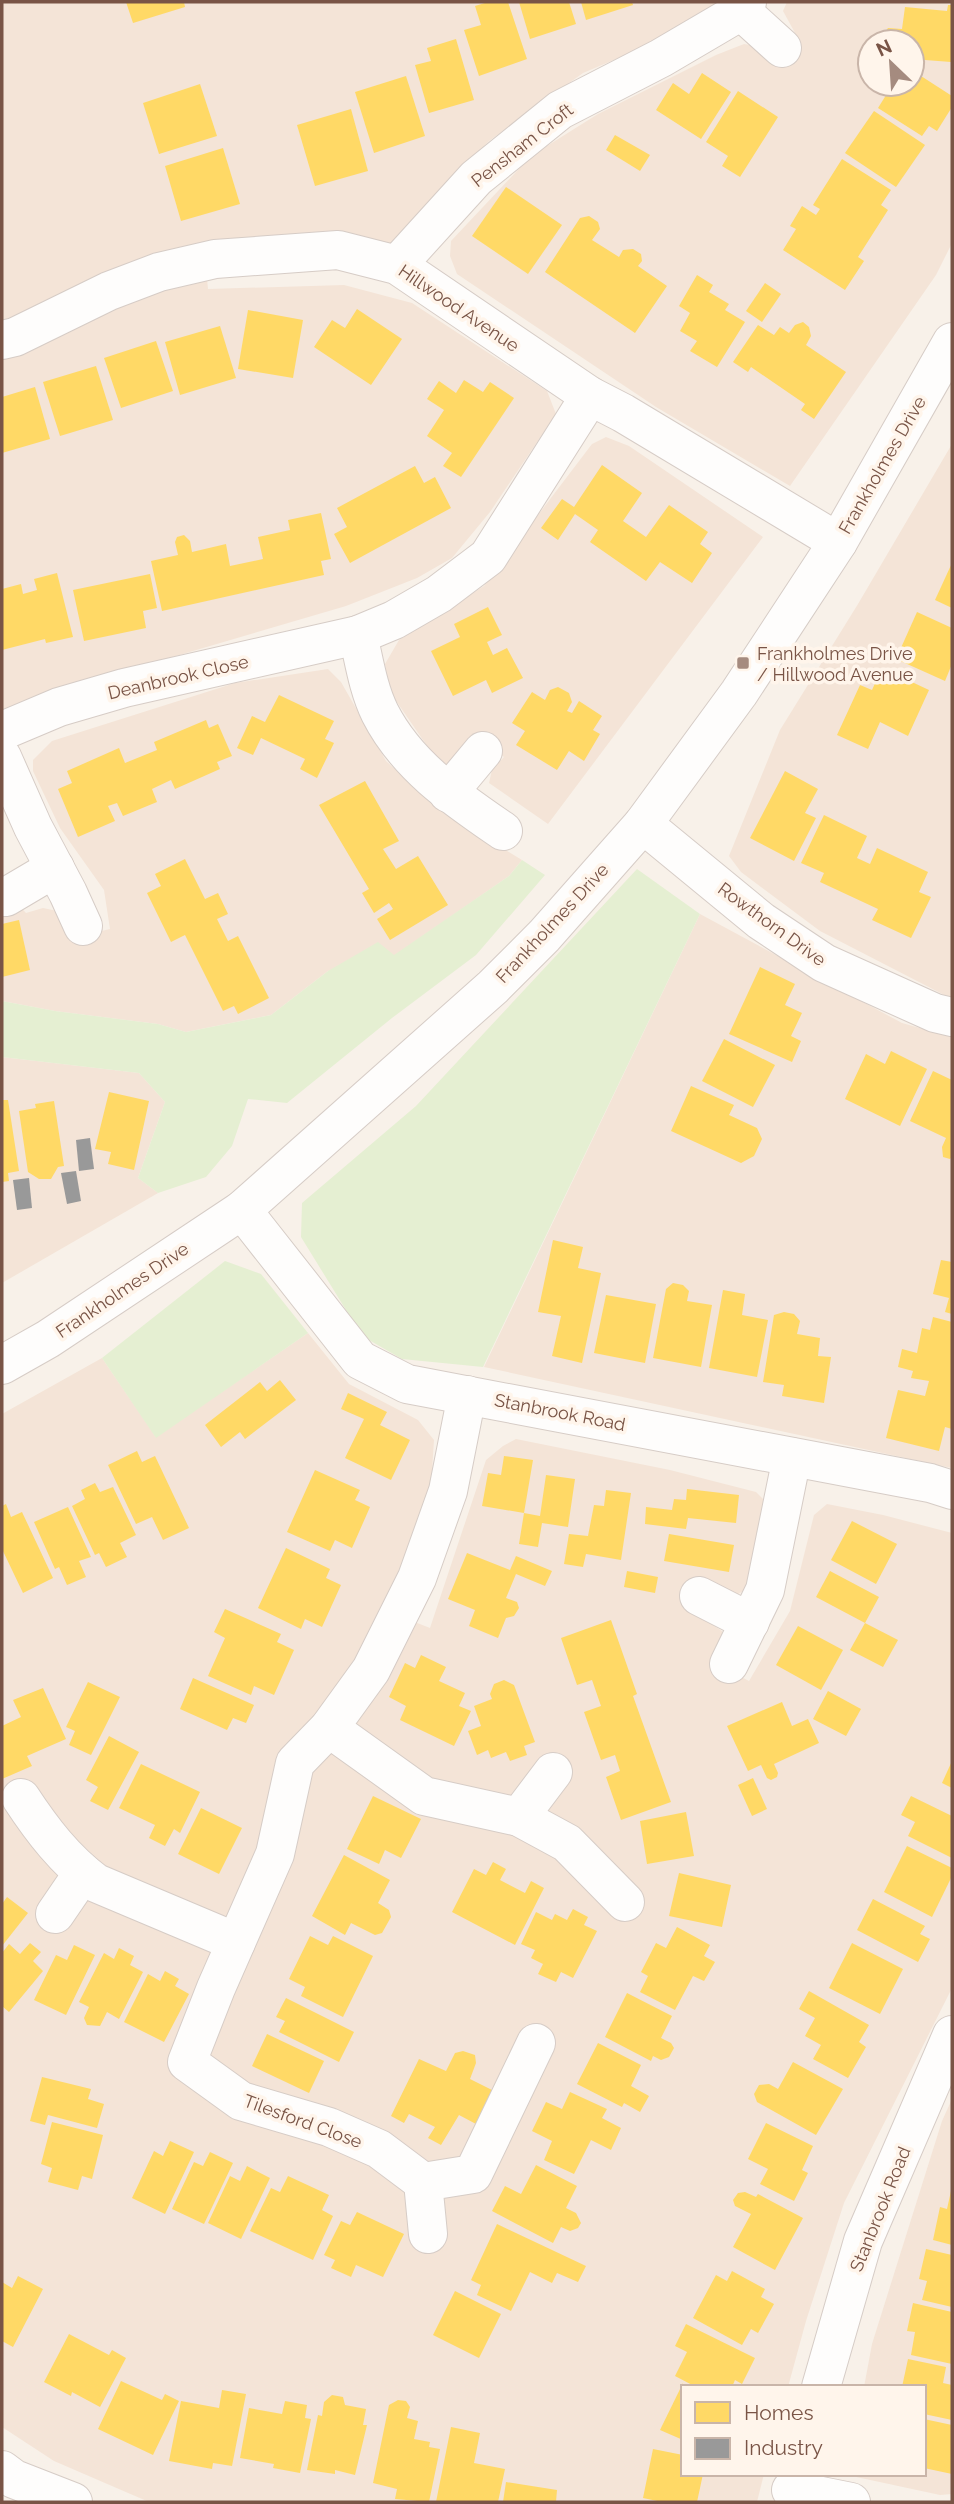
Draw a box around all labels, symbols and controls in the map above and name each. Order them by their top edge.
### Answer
north arrow [856,28,926,98]
text: N [873,35,895,61]
street label: Pensham Croft [467,99,577,191]
street label: Hillwood Avenue [395,260,524,356]
street label: Frankholmes Drive [834,392,930,538]
place label: Frankholmes Drive / Hillwood Avenue [757,643,914,685]
street label: Deanbrook Close [106,651,251,703]
marker: Frankholmes Drive / Hillwood Avenue [735,655,751,671]
street label: Frankholmes Drive [491,859,613,987]
street label: Rowthorn Drive [714,878,830,970]
street label: Frankholmes Drive [52,1238,193,1342]
street label: Stanbrook Road [493,1389,627,1435]
street label: Tilesford Close [241,2090,365,2152]
street label: Stanbrook Road [845,2143,915,2275]
legend [681,2385,926,2476]
text: Homes [744,2400,814,2425]
text: Industry [744,2435,823,2460]

